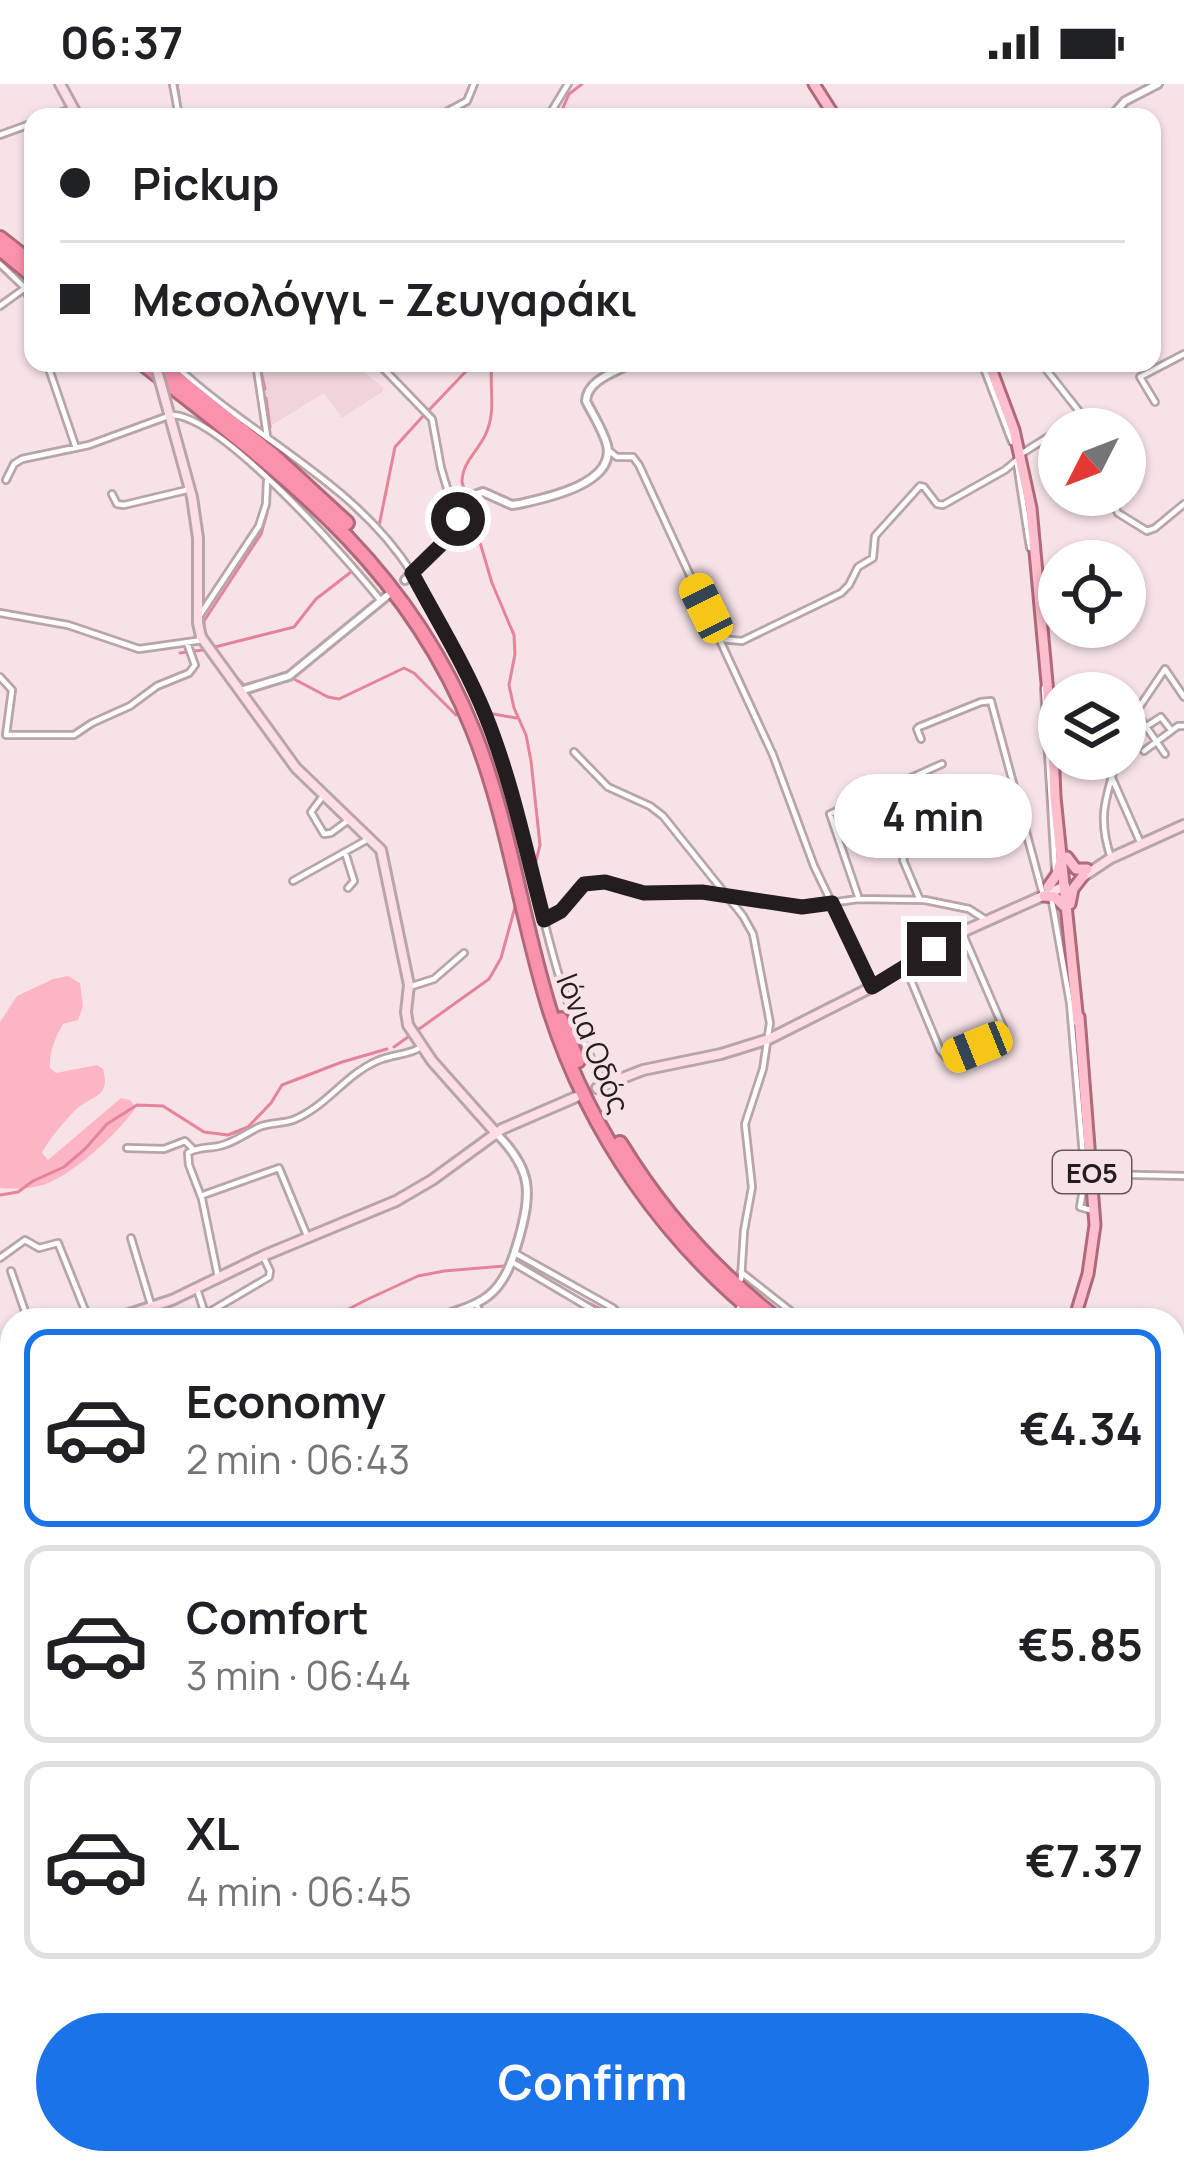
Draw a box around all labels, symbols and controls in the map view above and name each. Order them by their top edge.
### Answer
text: 06:37 [60,11,183,73]
text: Pickup [132,152,279,214]
text: Μεσολόγγι - Ζευγαράκι [132,268,637,330]
north arrow [1038,408,1146,516]
map controls [1038,408,1146,780]
route start [431,492,485,546]
button: locate [1038,540,1146,648]
car [674,568,738,648]
button: layers [1038,672,1146,780]
callout: 4 min [835,775,1033,859]
text: 4 min [882,789,984,843]
route end [907,922,961,976]
street label: Ιόνια Οδός [547,967,641,1119]
car [937,1017,1017,1077]
road number: ΕΟ5 [1053,1151,1131,1193]
text: Economy [186,1370,386,1432]
icon: car [42,1374,150,1482]
text: €4.34 [1019,1397,1143,1459]
text: 2 min · 06:43 [186,1432,410,1486]
text: Comfort [186,1586,369,1648]
icon: car [42,1590,150,1698]
text: €5.85 [1018,1613,1143,1675]
text: 3 min · 06:44 [186,1648,411,1702]
text: XL [186,1802,240,1864]
icon: car [42,1806,150,1914]
text: €7.37 [1025,1829,1143,1891]
text: 4 min · 06:45 [186,1864,412,1918]
button: Confirm [36,2013,1149,2151]

